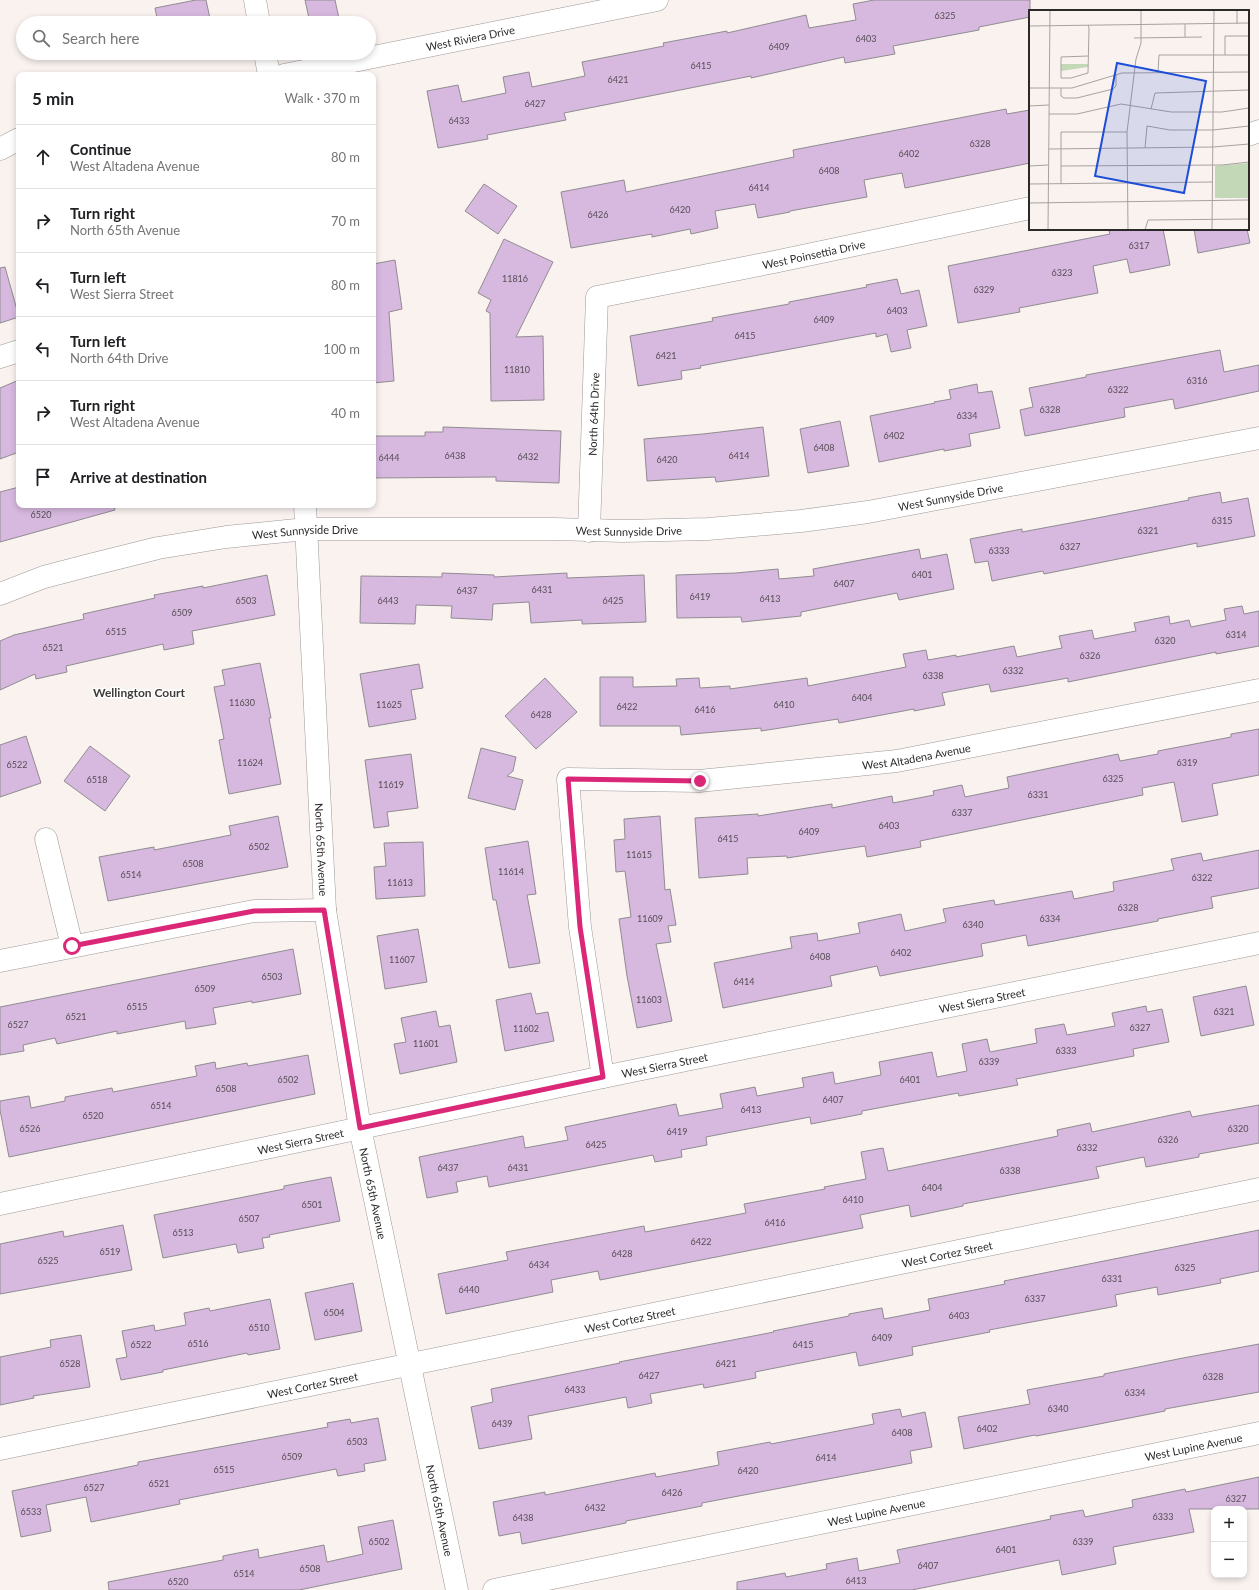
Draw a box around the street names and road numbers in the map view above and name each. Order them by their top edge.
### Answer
street label: West Riviera Drive [425,22,516,53]
street label: West Poinsettia Drive [761,236,866,271]
street label: North 64th Drive [585,372,601,456]
street label: West Sunnyside Drive [897,480,1004,513]
street label: West Sunnyside Drive [251,523,358,541]
street label: West Sunnyside Drive [576,523,682,538]
street label: West Altadena Avenue [861,740,972,771]
street label: North 65th Avenue [313,803,331,897]
street label: West Sierra Street [938,984,1026,1015]
street label: West Sierra Street [620,1049,709,1080]
street label: West Sierra Street [256,1125,345,1156]
street label: North 65th Avenue [358,1146,390,1240]
street label: West Cortez Street [901,1238,994,1269]
street label: West Cortez Street [583,1303,676,1335]
street label: West Cortez Street [266,1369,359,1400]
street label: West Lupine Avenue [1143,1430,1244,1463]
street label: North 65th Avenue [424,1463,456,1558]
street label: West Lupine Avenue [826,1495,926,1528]

